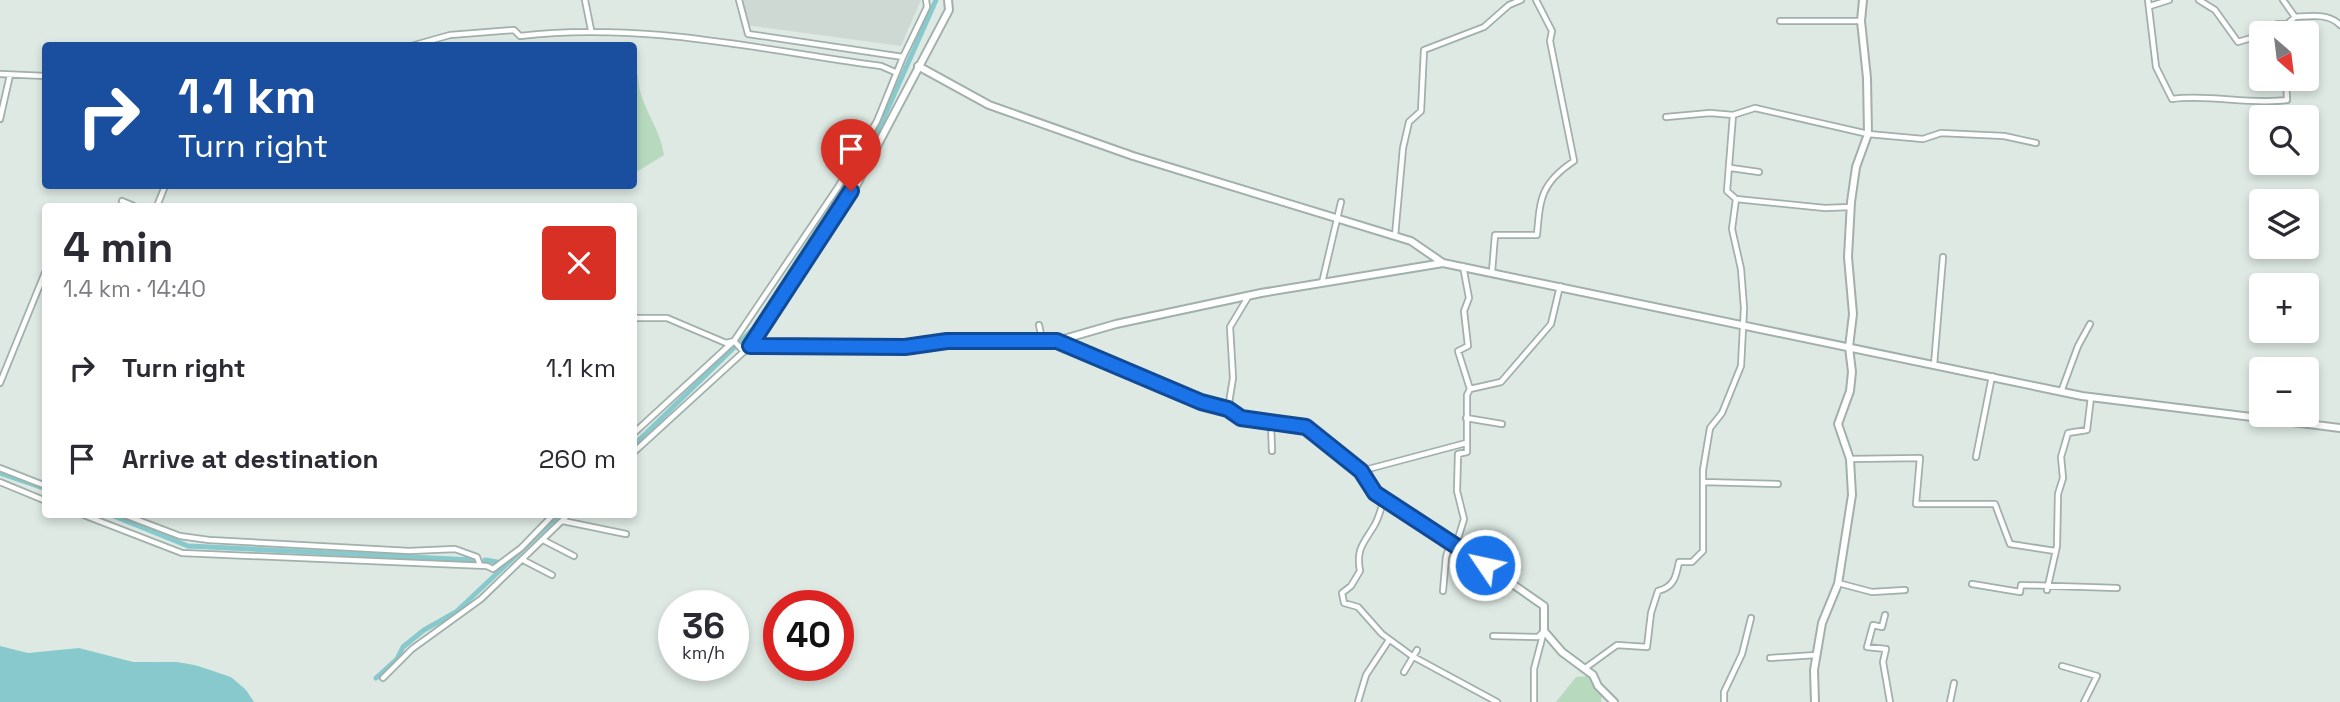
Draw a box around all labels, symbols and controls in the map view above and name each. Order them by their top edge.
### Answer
north arrow [2249,21,2319,91]
map controls [2249,21,2319,427]
text: 1.1 km [178,65,316,127]
icon: right [63,70,154,161]
button: search [2249,105,2319,175]
pin [821,119,881,191]
text: Turn right [178,126,328,166]
icon: arrive [832,130,870,168]
button: layers [2249,189,2319,259]
text: 4 min [63,221,173,274]
button: close [542,226,616,300]
button: + [2249,273,2319,343]
text: 1.4 km · 14:40 [63,274,206,304]
icon: right [63,349,101,387]
text: Turn right [122,351,246,385]
text: 1.1 km [546,351,616,385]
button: − [2249,357,2319,427]
icon: arrive [63,440,101,478]
text: Arrive at destination [122,442,379,476]
text: 260 m [539,442,616,476]
position arrow [1448,528,1522,602]
speed limit sign: 40 [763,590,854,681]
text: 36 [682,604,725,648]
text: km/h [682,641,725,664]

